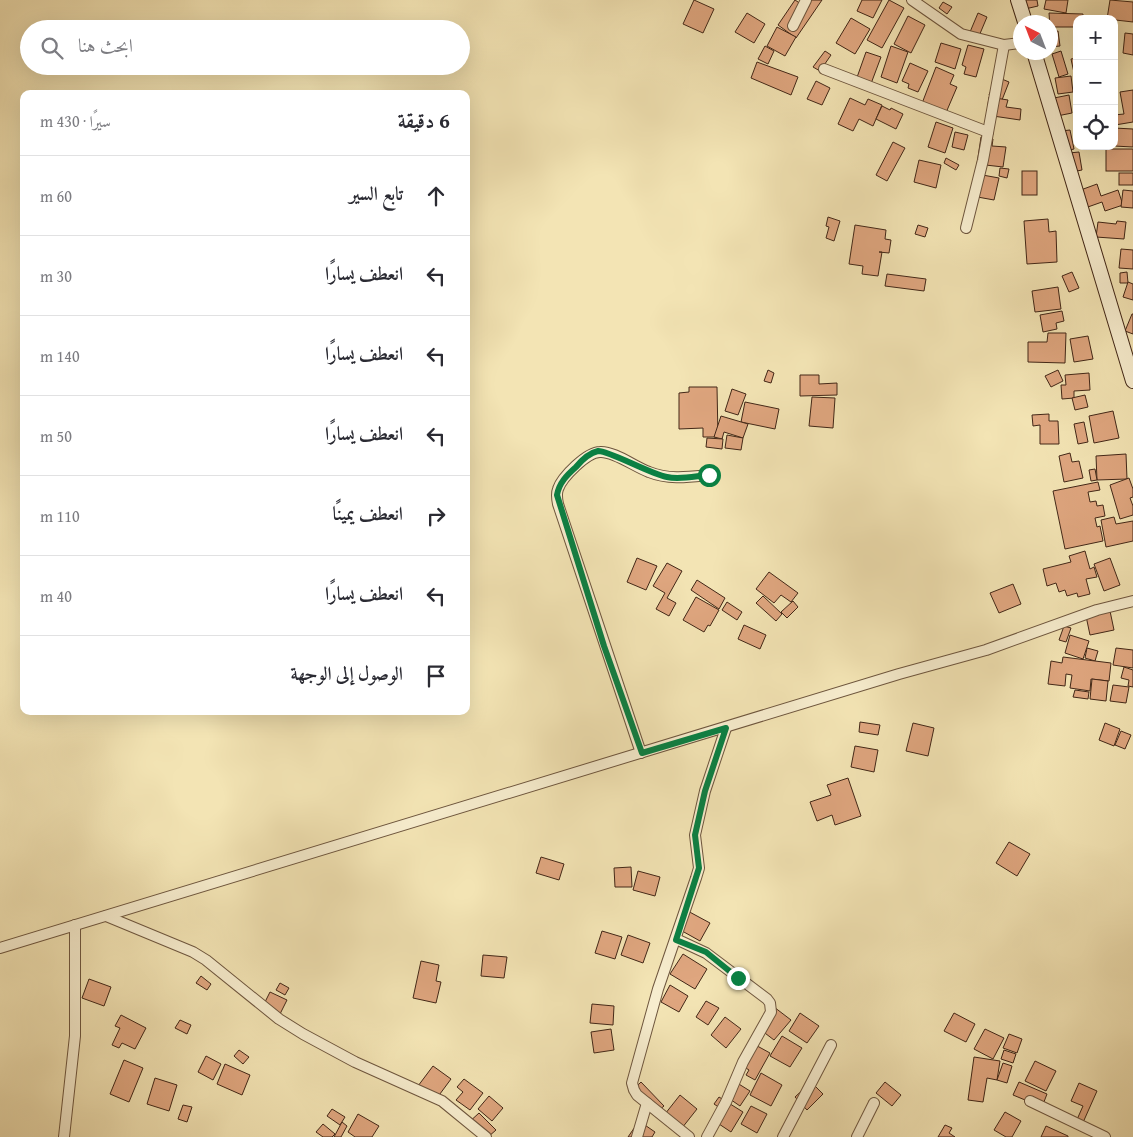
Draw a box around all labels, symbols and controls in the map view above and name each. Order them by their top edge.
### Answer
north arrow [1013,15,1058,60]
map controls [1073,15,1118,150]
button: + [1073,15,1118,60]
search box [20,20,470,75]
text: ابحث هنا [78,31,133,59]
icon: search [38,34,66,62]
button: − [1073,60,1118,105]
text: 6 دقيقة [398,105,450,136]
button: locate [1073,105,1118,150]
text: سيرًا · 430 m [40,109,111,133]
text: تابع السير [349,179,403,207]
icon: ahead [422,182,450,210]
text: 60 m [40,184,72,208]
text: انعطف يسارًا [325,259,403,287]
icon: left [422,262,450,290]
text: 30 m [40,264,72,288]
text: انعطف يسارًا [325,339,403,367]
icon: left [422,342,450,370]
text: 140 m [40,344,80,368]
text: انعطف يسارًا [325,419,403,447]
icon: left [422,422,450,450]
text: 50 m [40,424,72,448]
route start [698,464,721,487]
text: انعطف يمينًا [333,499,403,527]
icon: right [422,502,450,530]
text: 110 m [40,504,80,528]
text: انعطف يسارًا [325,579,403,607]
icon: left [422,582,450,610]
text: 40 m [40,584,72,608]
text: الوصول إلى الوجهة [291,659,403,687]
icon: arrive [422,662,450,690]
route end [727,967,750,990]

